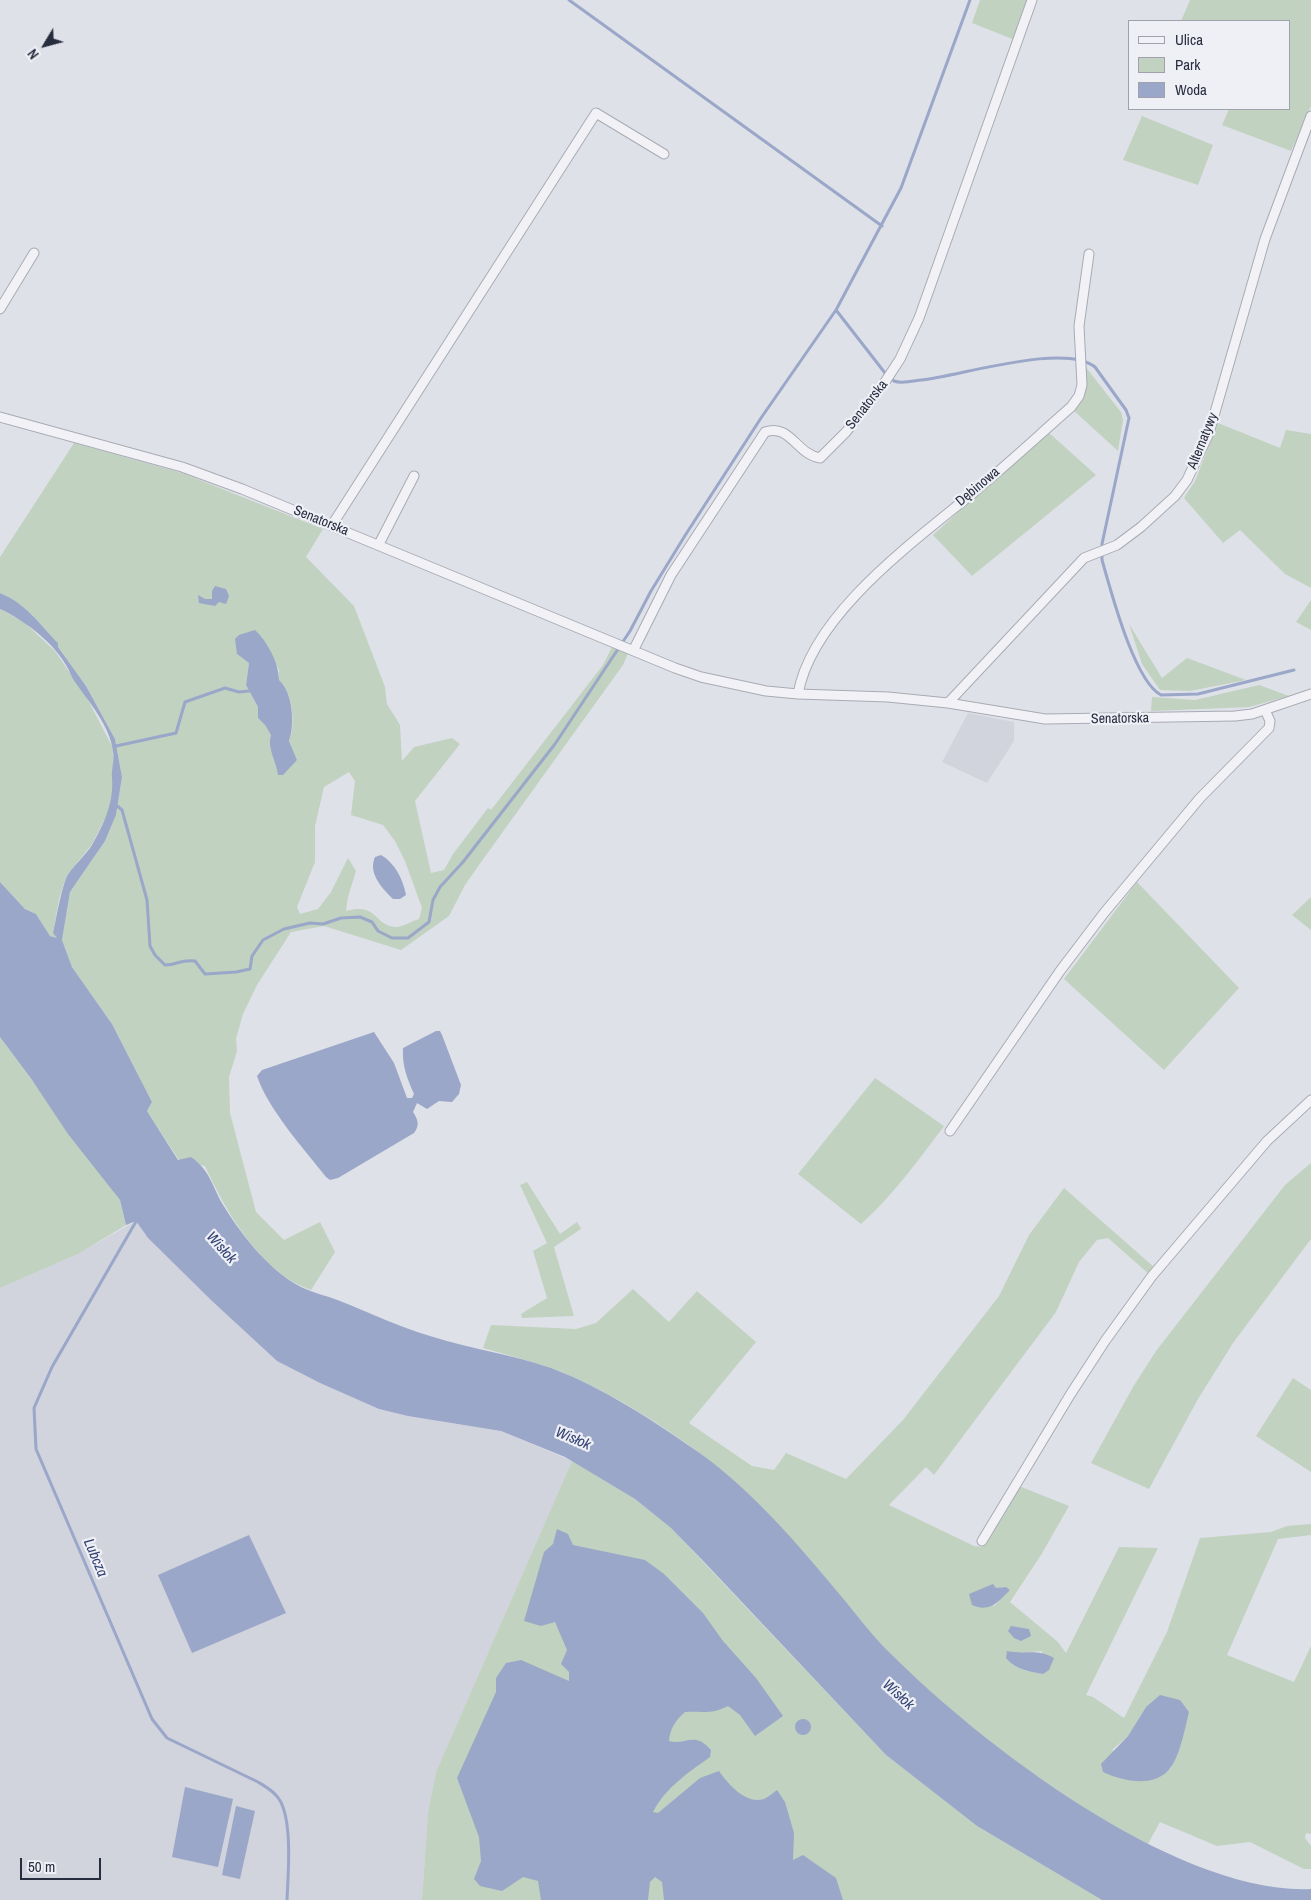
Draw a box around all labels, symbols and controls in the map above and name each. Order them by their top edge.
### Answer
north arrow [20,20,70,70]
legend [1128,20,1291,110]
text: Ulica [1175,29,1203,50]
text: N [23,45,43,63]
text: Park [1175,54,1200,75]
text: Woda [1175,79,1207,100]
street label: Senatorska [843,377,891,433]
street label: Alternatywy [1184,410,1222,472]
street label: Dębinowa [953,464,1003,510]
street label: Senatorska [291,502,351,540]
street label: Senatorska [1091,710,1149,728]
water label: Wisłok [202,1228,240,1268]
water label: Wisłok [553,1424,593,1454]
water label: Lubcza [79,1536,111,1580]
water label: Wisłok [878,1676,918,1714]
scale bar [22,1848,104,1880]
text: 50 m [28,1856,55,1877]

